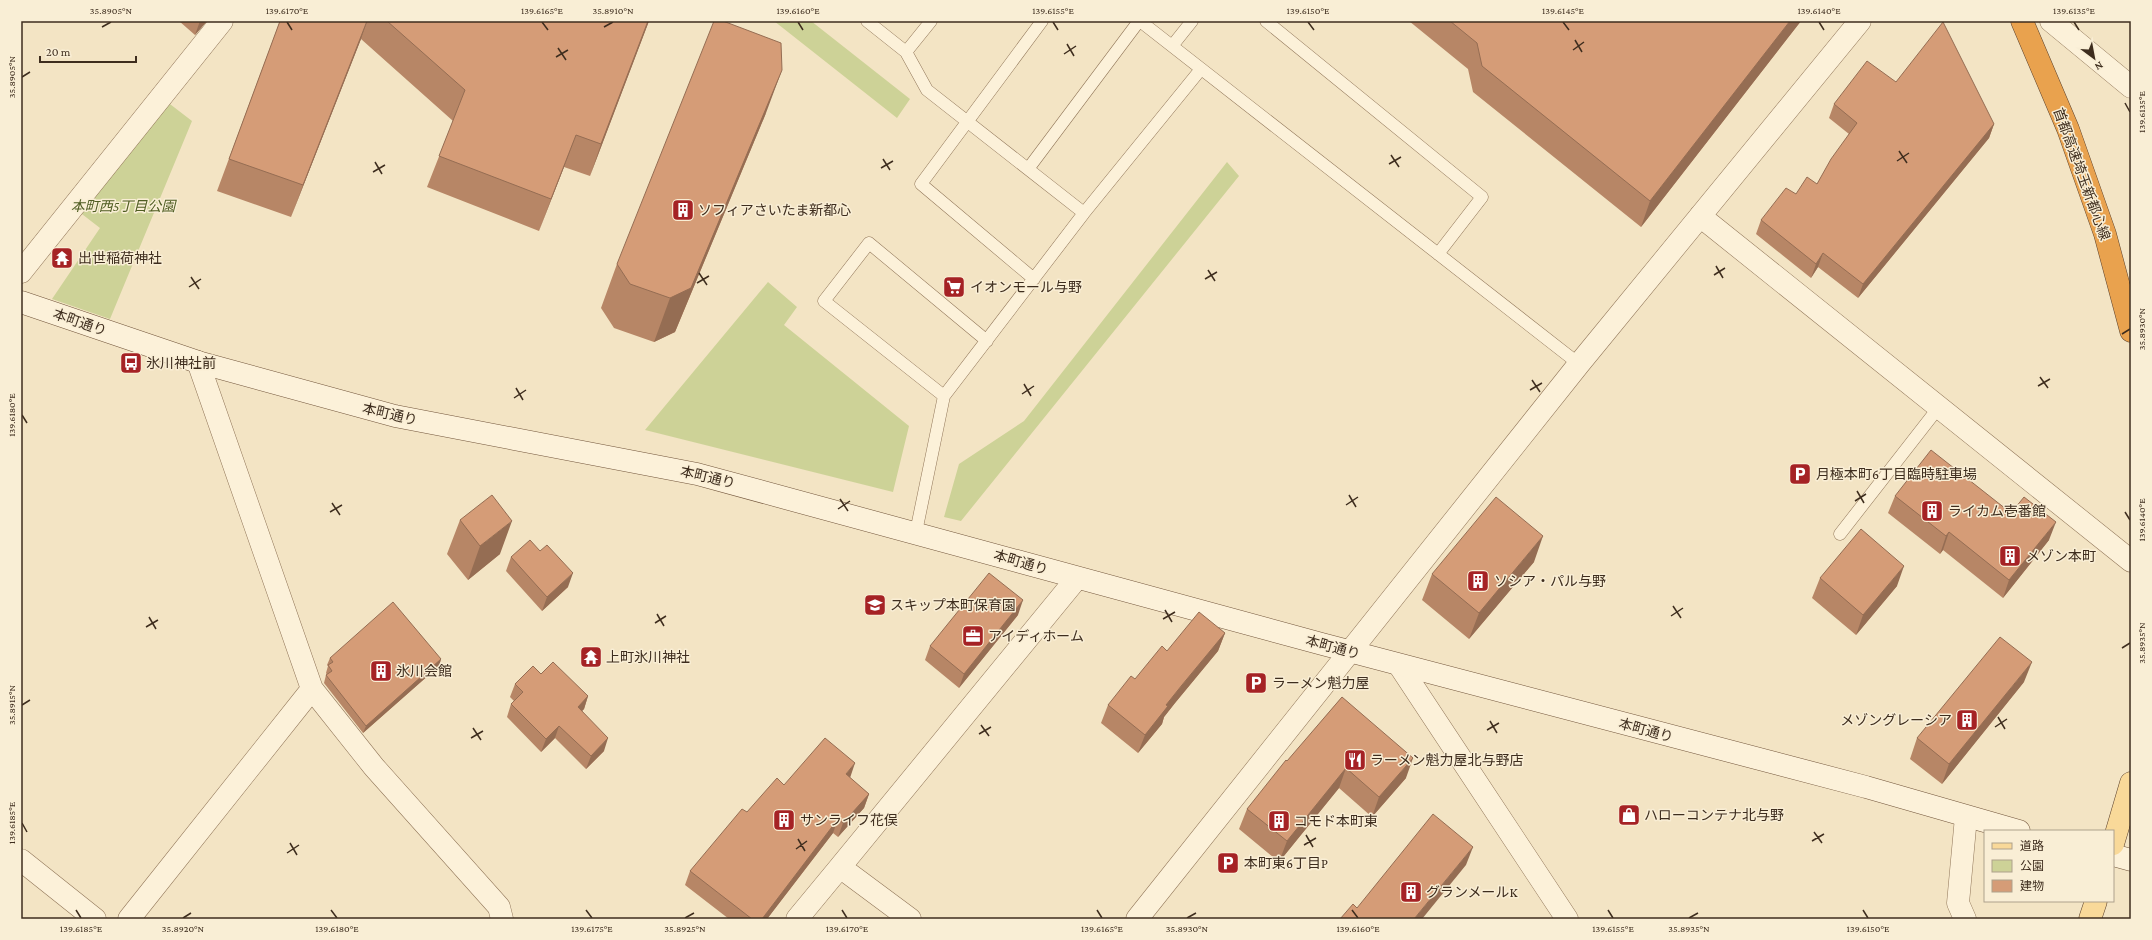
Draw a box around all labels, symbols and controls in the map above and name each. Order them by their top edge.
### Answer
text: 35.8905°N [90,5,133,16]
text: 139.6170°E [266,5,309,16]
text: 139.6165°E [521,5,564,16]
text: 35.8910°N [592,5,634,16]
text: 139.6160°E [776,5,820,16]
text: 139.6155°E [1032,5,1074,16]
text: 139.6150°E [1287,5,1330,16]
text: 139.6145°E [1542,5,1585,16]
text: 139.6140°E [1797,5,1841,16]
text: 139.6135°E [2053,5,2095,16]
scale bar [40,38,136,64]
north arrow [2074,38,2114,78]
text: 20 m [46,45,71,59]
text: 35.8905°N [6,55,17,98]
text: N [2093,59,2106,74]
text: 139.6135°E [2136,91,2147,133]
street label: 首都高速埼玉新都心線 [2051,105,2113,243]
building icon: ソフィアさいたま新都心 [670,197,696,223]
park label: 本町西5丁目公園 [71,198,177,214]
place label: ソフィアさいたま新都心 [698,202,851,218]
temple icon: 出世稲荷神社 [49,245,75,271]
place label: 出世稲荷神社 [78,250,162,266]
supermarket icon: イオンモール与野 [941,274,967,300]
place label: イオンモール与野 [970,279,1082,295]
street label: 本町通り [51,305,109,339]
text: 35.8930°N [2136,307,2147,350]
bus stop icon: 氷川神社前 [118,350,144,376]
place label: 氷川神社前 [146,355,216,371]
text: 139.6180°E [6,393,17,437]
street label: 本町通り [361,400,419,428]
parking icon: 月極本町6丁目臨時駐車場 [1787,461,1813,487]
street label: 本町通り [679,463,737,491]
place label: 月極本町6丁目臨時駐車場 [1816,466,1977,482]
building icon: ライカム壱番館 [1919,498,1945,524]
text: 139.6140°E [2136,498,2147,542]
place label: ライカム壱番館 [1948,503,2046,519]
building icon: メゾン本町 [1997,543,2023,569]
street label: 本町通り [992,547,1050,577]
place label: メゾン本町 [2026,548,2096,564]
building icon: ソシア・パル与野 [1465,568,1491,594]
place label: ソシア・パル与野 [1494,573,1606,589]
school or university icon: スキップ本町保育園 [862,592,888,618]
place label: スキップ本町保育園 [890,597,1016,613]
text: 35.8935°N [2136,622,2147,664]
office icon: アイディホーム [960,623,986,649]
place label: アイディホーム [988,628,1084,644]
street label: 本町通り [1304,632,1362,662]
temple icon: 上町氷川神社 [578,644,604,670]
place label: 上町氷川神社 [606,649,690,665]
building icon: 氷川会館 [368,658,394,684]
place label: 氷川会館 [396,663,452,679]
parking icon: ラーメン魁力屋 [1243,670,1269,696]
place label: ラーメン魁力屋 [1272,675,1369,691]
text: 35.8915°N [6,685,17,725]
building icon: メゾングレーシア [1954,707,1980,733]
place label: メゾングレーシア [1840,712,1952,728]
street label: 本町通り [1617,715,1675,745]
restaurant icon: ラーメン魁力屋北与野店 [1342,747,1368,773]
place label: ラーメン魁力屋北与野店 [1370,752,1523,768]
text: 139.6185°E [6,801,17,844]
shop icon: ハローコンテナ北与野 [1616,802,1642,828]
building icon: サンライフ花俣 [771,807,797,833]
place label: ハローコンテナ北与野 [1644,807,1784,823]
building icon: コモド本町東 [1266,808,1292,834]
place label: サンライフ花俣 [800,812,898,828]
place label: コモド本町東 [1294,813,1378,829]
legend [1984,830,2114,902]
text: 道路 [2020,839,2044,853]
parking icon: 本町東6丁目P [1215,850,1241,876]
place label: 本町東6丁目P [1244,855,1328,871]
text: 公園 [2020,859,2044,873]
building icon: グランメールK [1398,879,1424,905]
text: 建物 [2020,879,2044,893]
place label: グランメールK [1426,884,1519,900]
text: 139.6185°E [60,923,103,934]
text: 35.8920°N [162,923,205,934]
text: 139.6180°E [315,923,359,934]
text: 139.6175°E [571,923,613,934]
text: 35.8925°N [664,923,706,934]
text: 139.6170°E [826,923,869,934]
text: 139.6165°E [1081,923,1124,934]
text: 35.8930°N [1166,923,1209,934]
text: 139.6160°E [1336,923,1380,934]
text: 139.6155°E [1592,923,1634,934]
text: 35.8935°N [1668,923,1710,934]
text: 139.6150°E [1847,923,1890,934]

